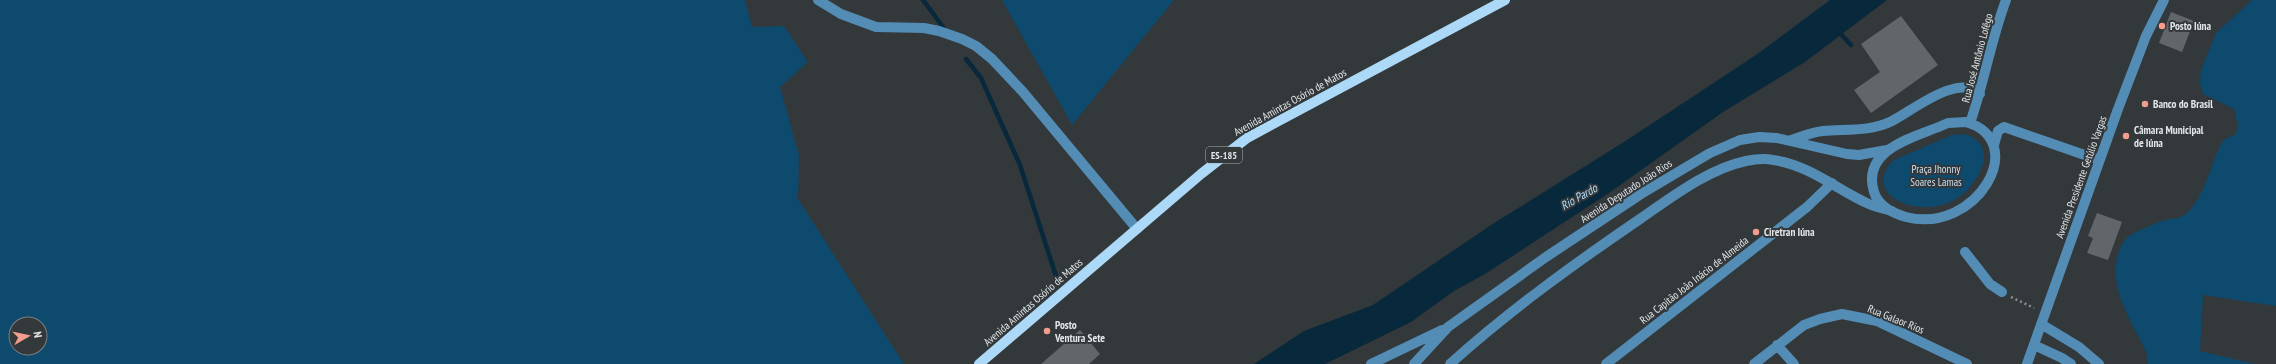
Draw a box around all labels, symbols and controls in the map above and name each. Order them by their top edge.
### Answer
street label: Rua José Antônio Lofêgo [1958,12,1996,104]
place label: Posto Iúna [2170,19,2211,33]
marker: Posto Iúna [2157,21,2167,31]
street label: Avenida Amintas Osório de Matos [1231,65,1349,139]
place label: Banco do Brasil [2153,97,2213,111]
marker: Banco do Brasil [2140,99,2150,109]
street label: Avenida Presidente Getúlio Vargas [2052,114,2110,240]
place label: Câmara Municipal de Iúna [2134,123,2204,150]
marker: Câmara Municipal de Iúna [2121,131,2131,141]
road number: ES-185 [1206,147,1242,163]
street label: Avenida Deputado João Rios [1578,156,1675,226]
park label: Praça Jhonny Soares Lamas [1910,162,1962,189]
water label: Rio Pardo [1558,180,1600,213]
place label: Ciretran Iúna [1764,225,1815,239]
marker: Ciretran Iúna [1751,227,1761,237]
street label: Rua Capitão João Inácio de Almeida [1637,233,1751,327]
street label: Avenida Amintas Osório de Matos [981,255,1086,349]
street label: Rua Galaor Rios [1866,301,1927,337]
north arrow [8,316,48,356]
place label: Posto Ventura Sete [1054,318,1105,345]
marker: Posto Ventura Sete [1042,326,1052,336]
text: N [30,330,45,339]

